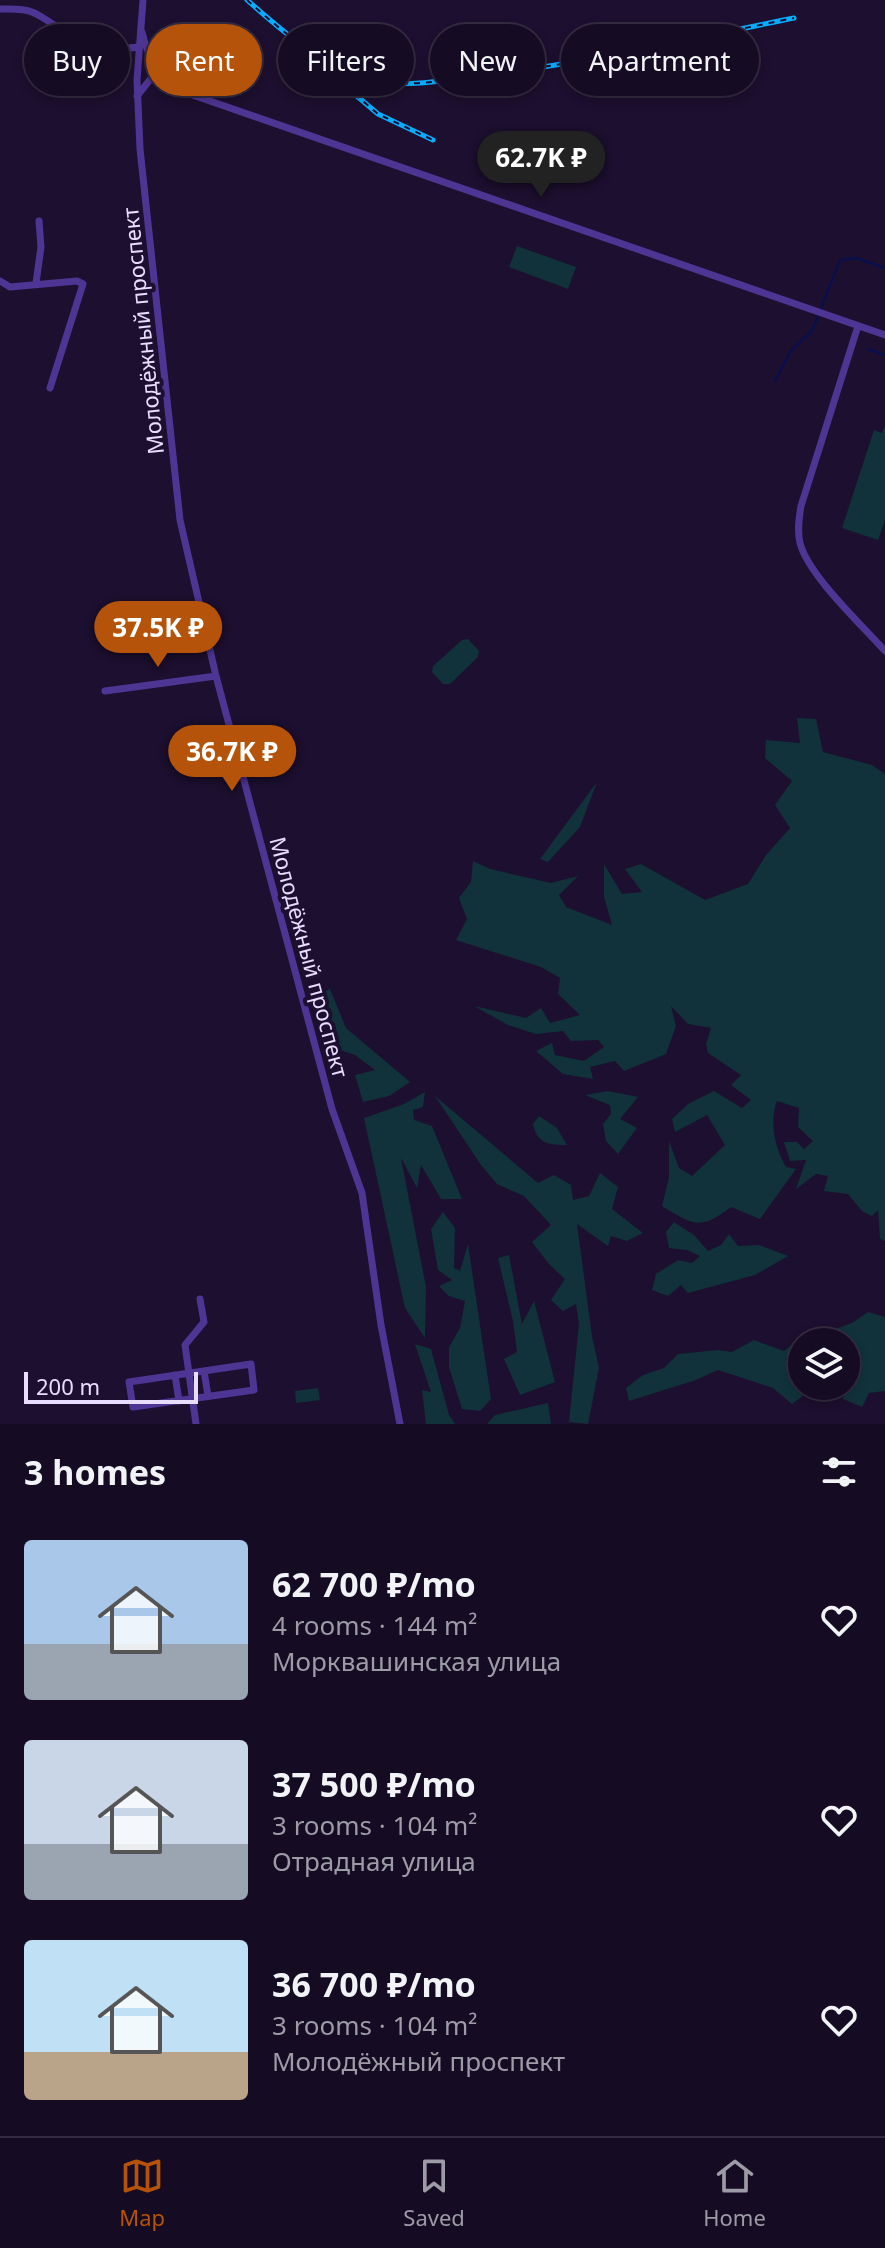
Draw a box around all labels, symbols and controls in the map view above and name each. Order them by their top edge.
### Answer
chip: Buy [24,24,130,96]
chip: Rent [146,24,262,96]
chip: Filters [278,24,414,96]
chip: New [430,24,545,96]
chip: Apartment [561,24,759,96]
pin: 62.7K ₽ [467,131,615,199]
text: 62.7K ₽ [495,139,587,175]
street label: Молодёжный проспект [114,206,170,456]
pin: 37.5K ₽ [84,601,232,669]
text: 37.5K ₽ [112,609,204,645]
pin: 36.7K ₽ [158,725,306,793]
text: 36.7K ₽ [186,733,278,769]
street label: Молодёжный проспект [263,833,357,1081]
map controls [788,1328,860,1400]
button: layers [788,1328,860,1400]
scale bar [24,1368,198,1404]
text: 200 m [36,1371,100,1401]
text: 3 homes [24,1449,166,1495]
icon: filters [817,1450,861,1494]
text: 62 700 ₽/mo [272,1561,476,1607]
icon: home [88,1572,184,1668]
icon: heart [817,1598,861,1642]
text: 4 rooms · 144 m² [272,1607,477,1643]
text: Морквашинская улица [272,1643,561,1679]
text: 37 500 ₽/mo [272,1761,476,1807]
icon: home [88,1772,184,1868]
icon: heart [817,1798,861,1842]
text: 3 rooms · 104 m² [272,1807,477,1843]
text: Отрадная улица [272,1843,476,1879]
text: 36 700 ₽/mo [272,1961,476,2007]
icon: home [88,1972,184,2068]
icon: heart [817,1998,861,2042]
text: 3 rooms · 104 m² [272,2007,477,2043]
text: Молодёжный проспект [272,2043,565,2079]
tab: Map [119,2154,165,2232]
tab: Saved [403,2154,465,2232]
tab: Home [703,2154,766,2232]

